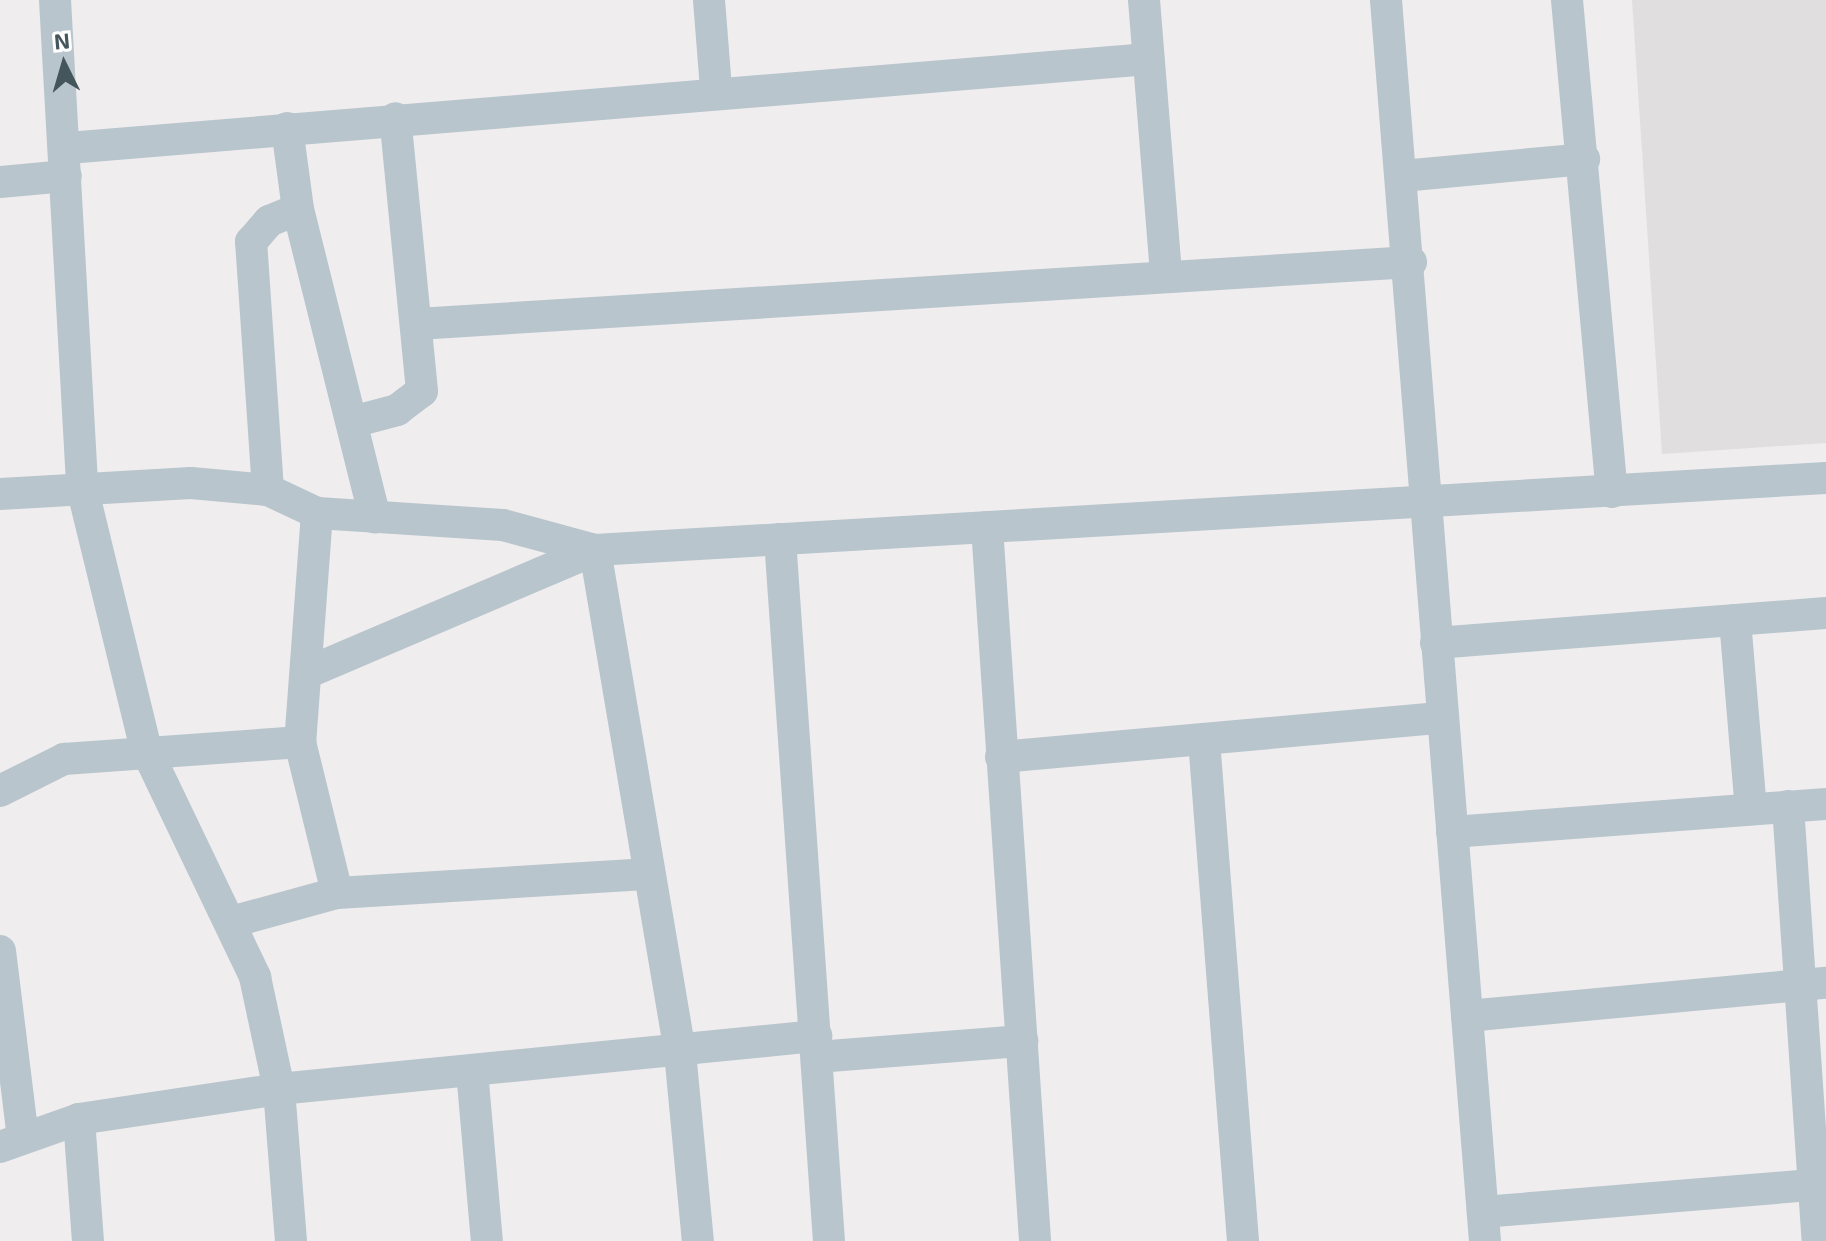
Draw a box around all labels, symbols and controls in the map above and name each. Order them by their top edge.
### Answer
north arrow [24,24,104,104]
text: N [53,26,71,54]

